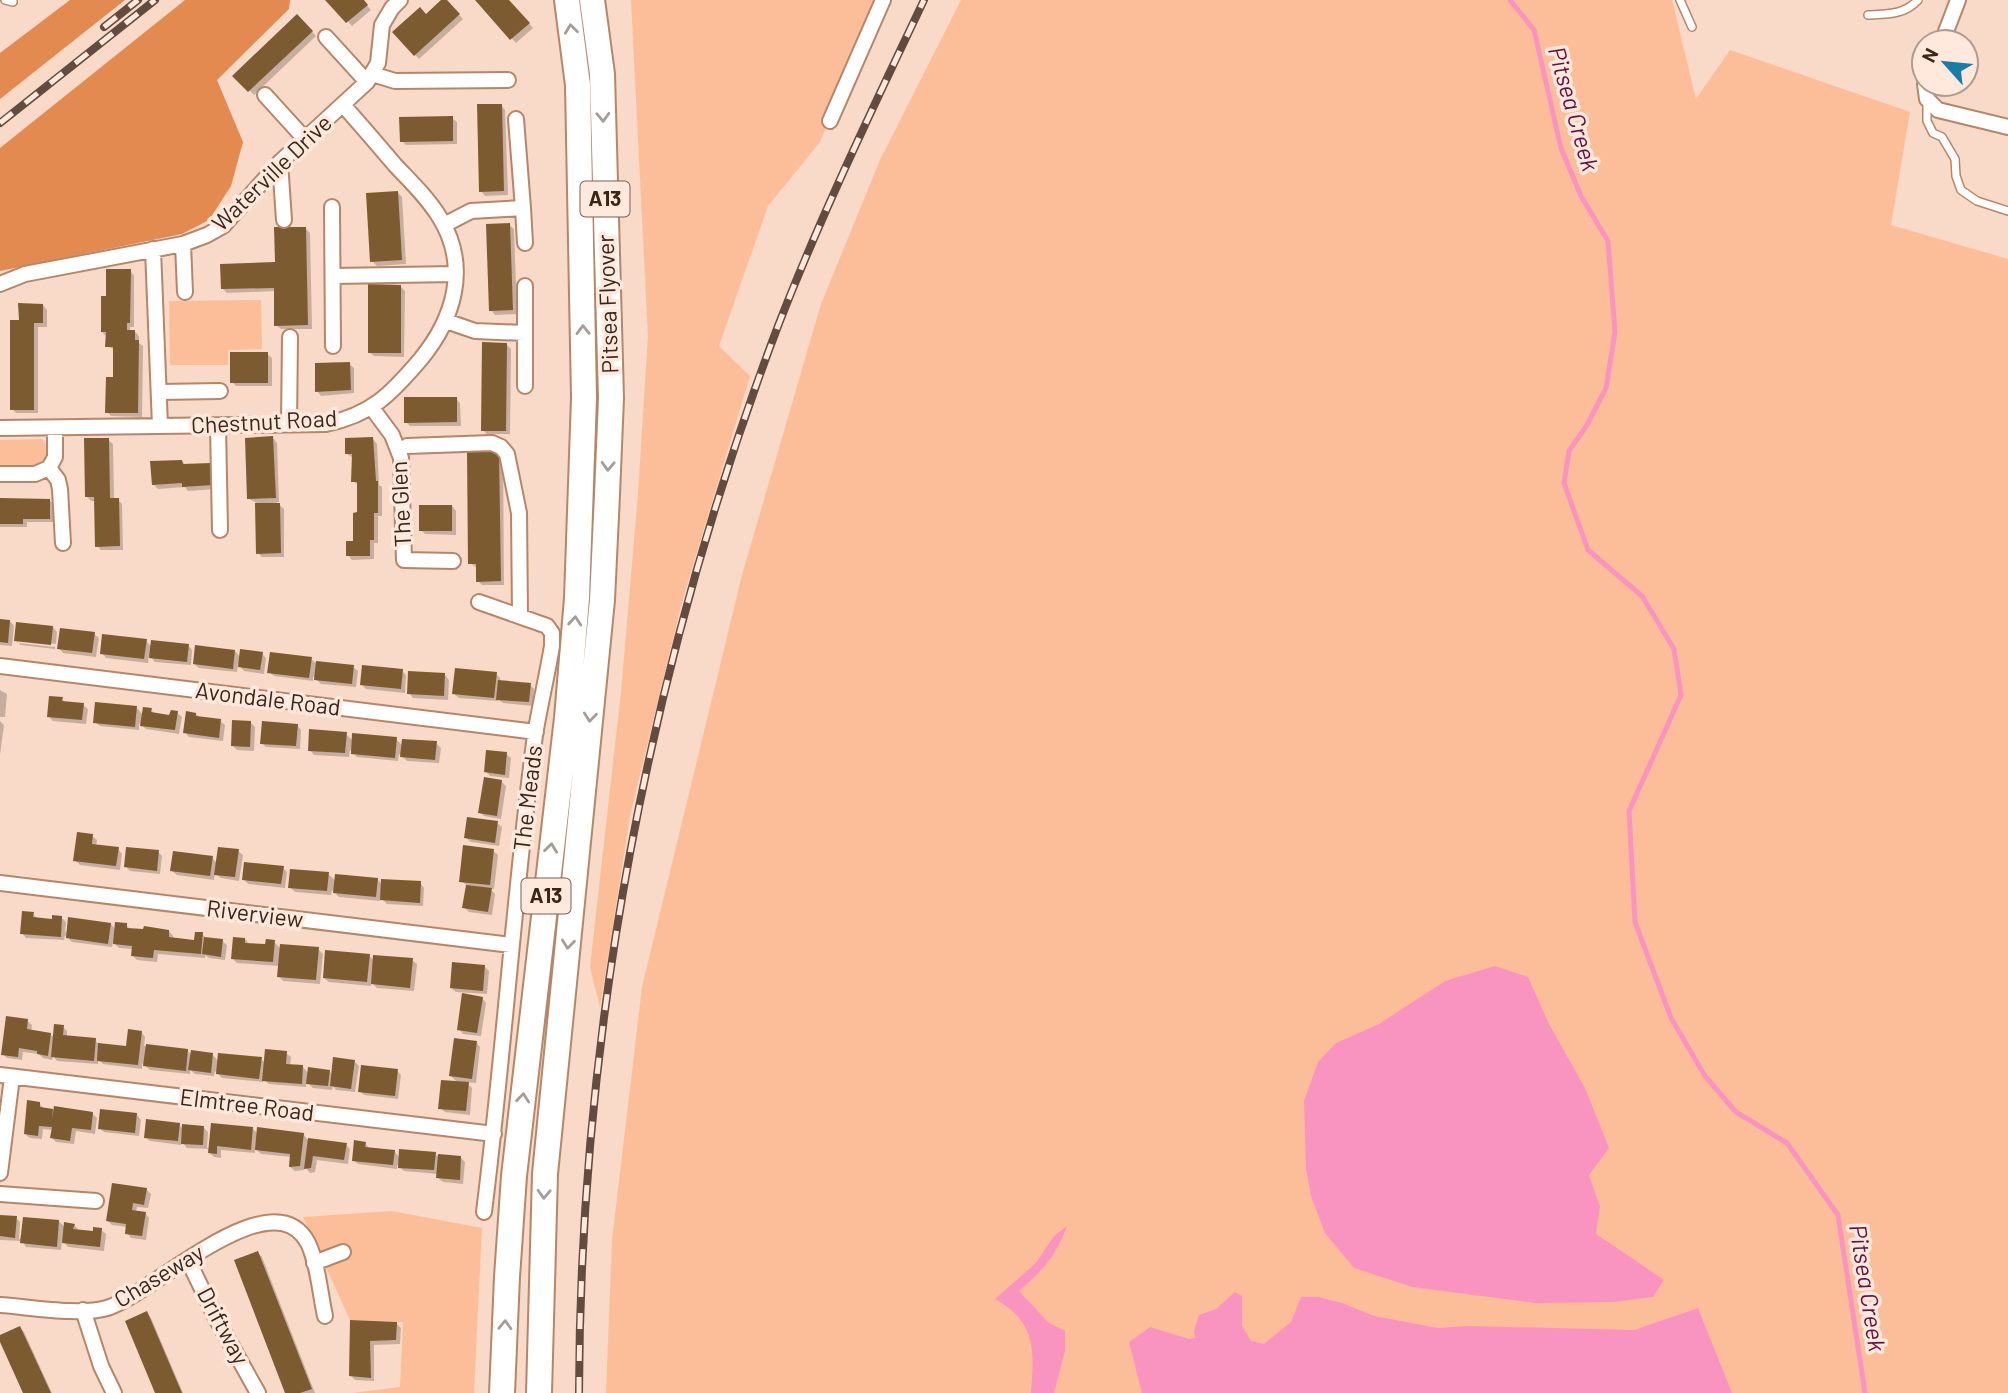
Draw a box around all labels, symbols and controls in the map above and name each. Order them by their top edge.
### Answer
one-way arrow [563,23,578,35]
north arrow [1910,28,1980,98]
water label: Pitsea Creek [1543,43,1606,174]
text: N [1916,44,1943,66]
street label: Waterville Drive [206,108,337,236]
one-way arrow [595,111,610,122]
road number: A13 [580,182,630,216]
street label: Pitsea Flyover [591,233,623,374]
one-way arrow [575,324,591,334]
street label: Chestnut Road [190,403,338,439]
street label: The Glen [384,460,416,548]
one-way arrow [601,461,616,472]
one-way arrow [567,616,582,627]
street label: Avondale Road [194,675,342,721]
one-way arrow [583,711,598,723]
street label: The Meads [507,743,547,852]
one-way arrow [544,842,559,854]
road number: A13 [522,878,570,914]
street label: Riverview [205,893,305,933]
one-way arrow [560,938,575,949]
street label: Elmtree Road [179,1082,316,1126]
one-way arrow [515,1092,530,1104]
one-way arrow [537,1189,552,1200]
water label: Pitsea Creek [1844,1222,1893,1354]
street label: Chaseway [109,1237,209,1313]
street label: Driftway [192,1282,256,1369]
one-way arrow [497,1319,512,1330]

